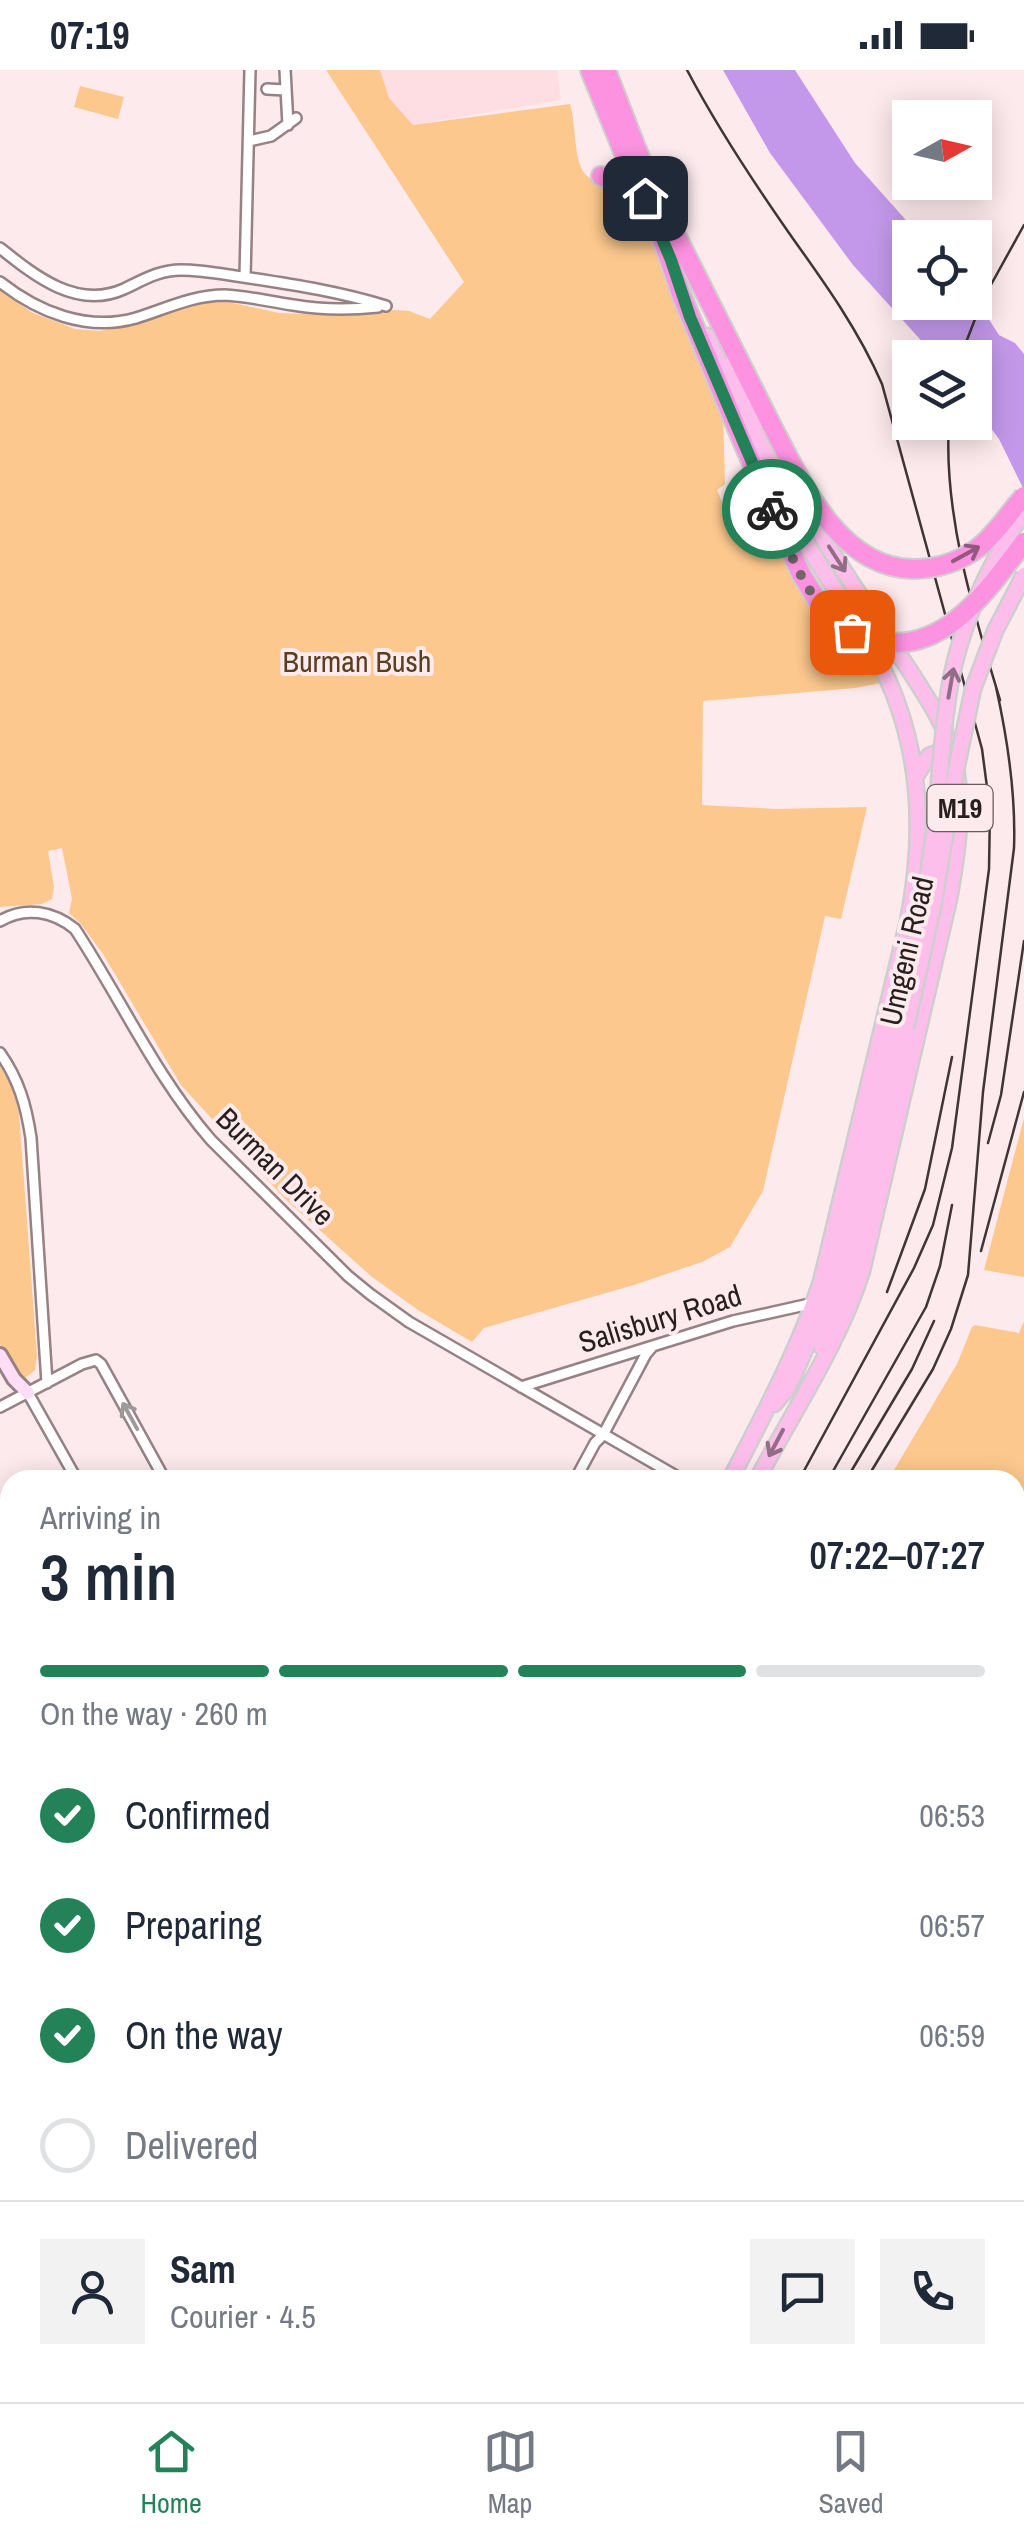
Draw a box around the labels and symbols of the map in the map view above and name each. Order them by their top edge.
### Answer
north arrow [892,100,992,200]
pin [603,156,688,241]
courier [722,459,822,559]
one-way arrow [951,543,980,563]
one-way arrow [826,544,847,573]
pin [810,590,895,675]
park label: Burman Bush [282,641,432,681]
one-way arrow [942,667,961,700]
road number: M19 [928,785,992,831]
street label: Umgeni Road [869,872,943,1029]
street label: Burman Drive [208,1098,344,1234]
street label: Salisbury Road [573,1274,746,1362]
one-way arrow [119,1402,139,1431]
one-way arrow [766,1428,786,1458]

